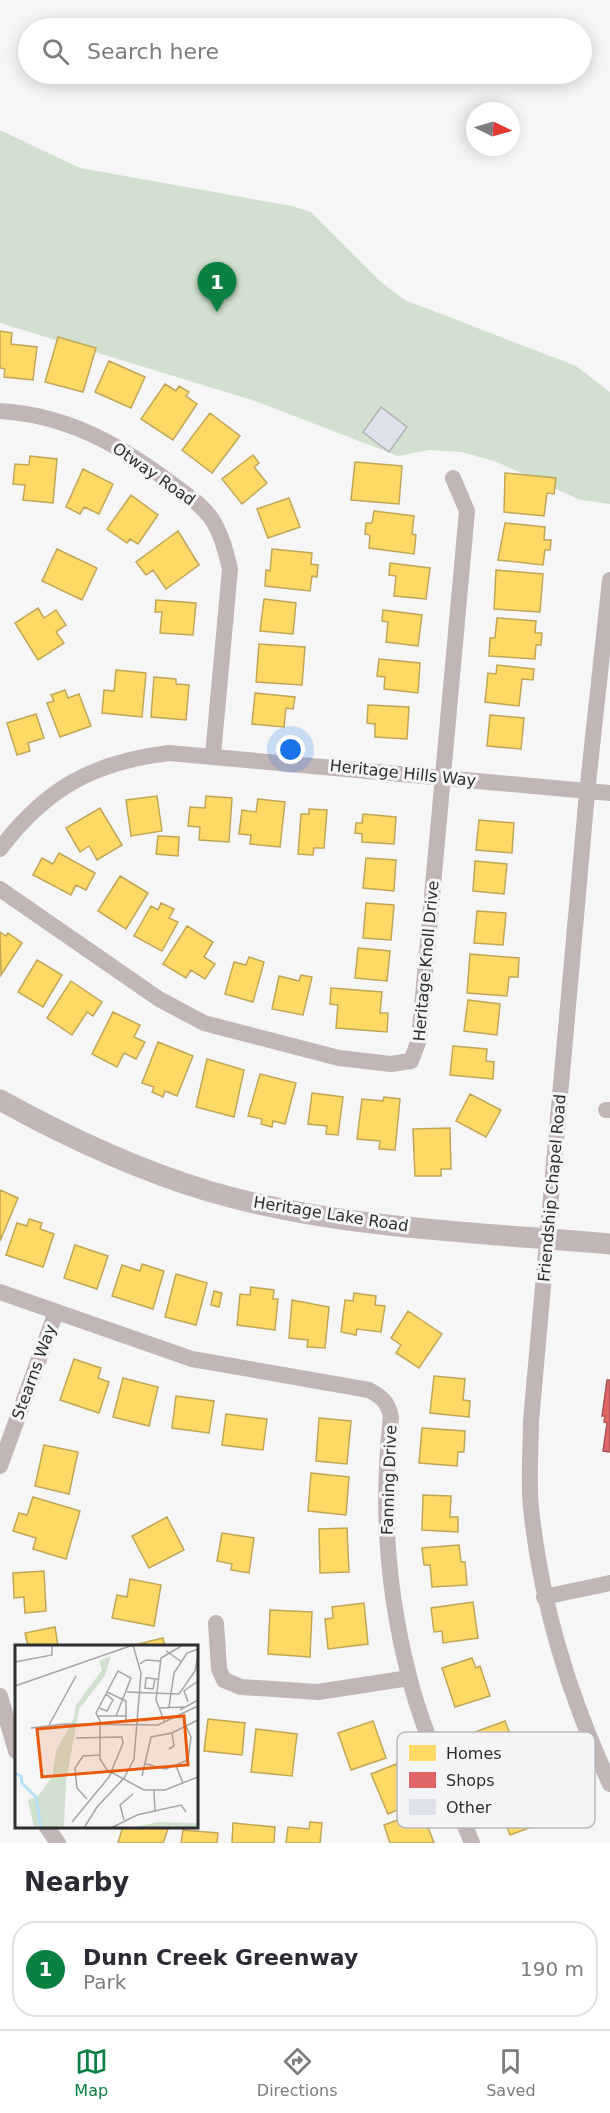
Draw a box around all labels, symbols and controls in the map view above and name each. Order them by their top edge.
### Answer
search box [18,18,592,84]
icon: search [39,35,72,68]
text: Search here [87,39,219,64]
north arrow [466,102,520,156]
pin: 1 [198,262,236,312]
street label: Otway Road [109,439,199,509]
your location [276,735,305,764]
street label: Heritage Hills Way [329,756,477,790]
street label: Heritage Knoll Drive [410,880,442,1042]
street label: Friendship Chapel Road [534,1093,570,1283]
street label: Heritage Lake Road [252,1192,410,1236]
street label: Stearns Way [8,1322,60,1422]
street label: Fanning Drive [378,1425,400,1535]
inset map [15,1645,198,1828]
legend [397,1732,595,1828]
text: Homes [446,1744,502,1763]
text: Shops [446,1771,495,1790]
text: Other [446,1798,492,1817]
text: Nearby [24,1867,129,1897]
text: Dunn Creek Greenway [83,1945,358,1970]
text: 1 [39,1957,52,1981]
text: 190 m [520,1957,584,1981]
text: Park [83,1970,126,1994]
tab: Map [74,2045,108,2100]
tab: Directions [257,2045,337,2100]
tab: Saved [486,2045,536,2100]

